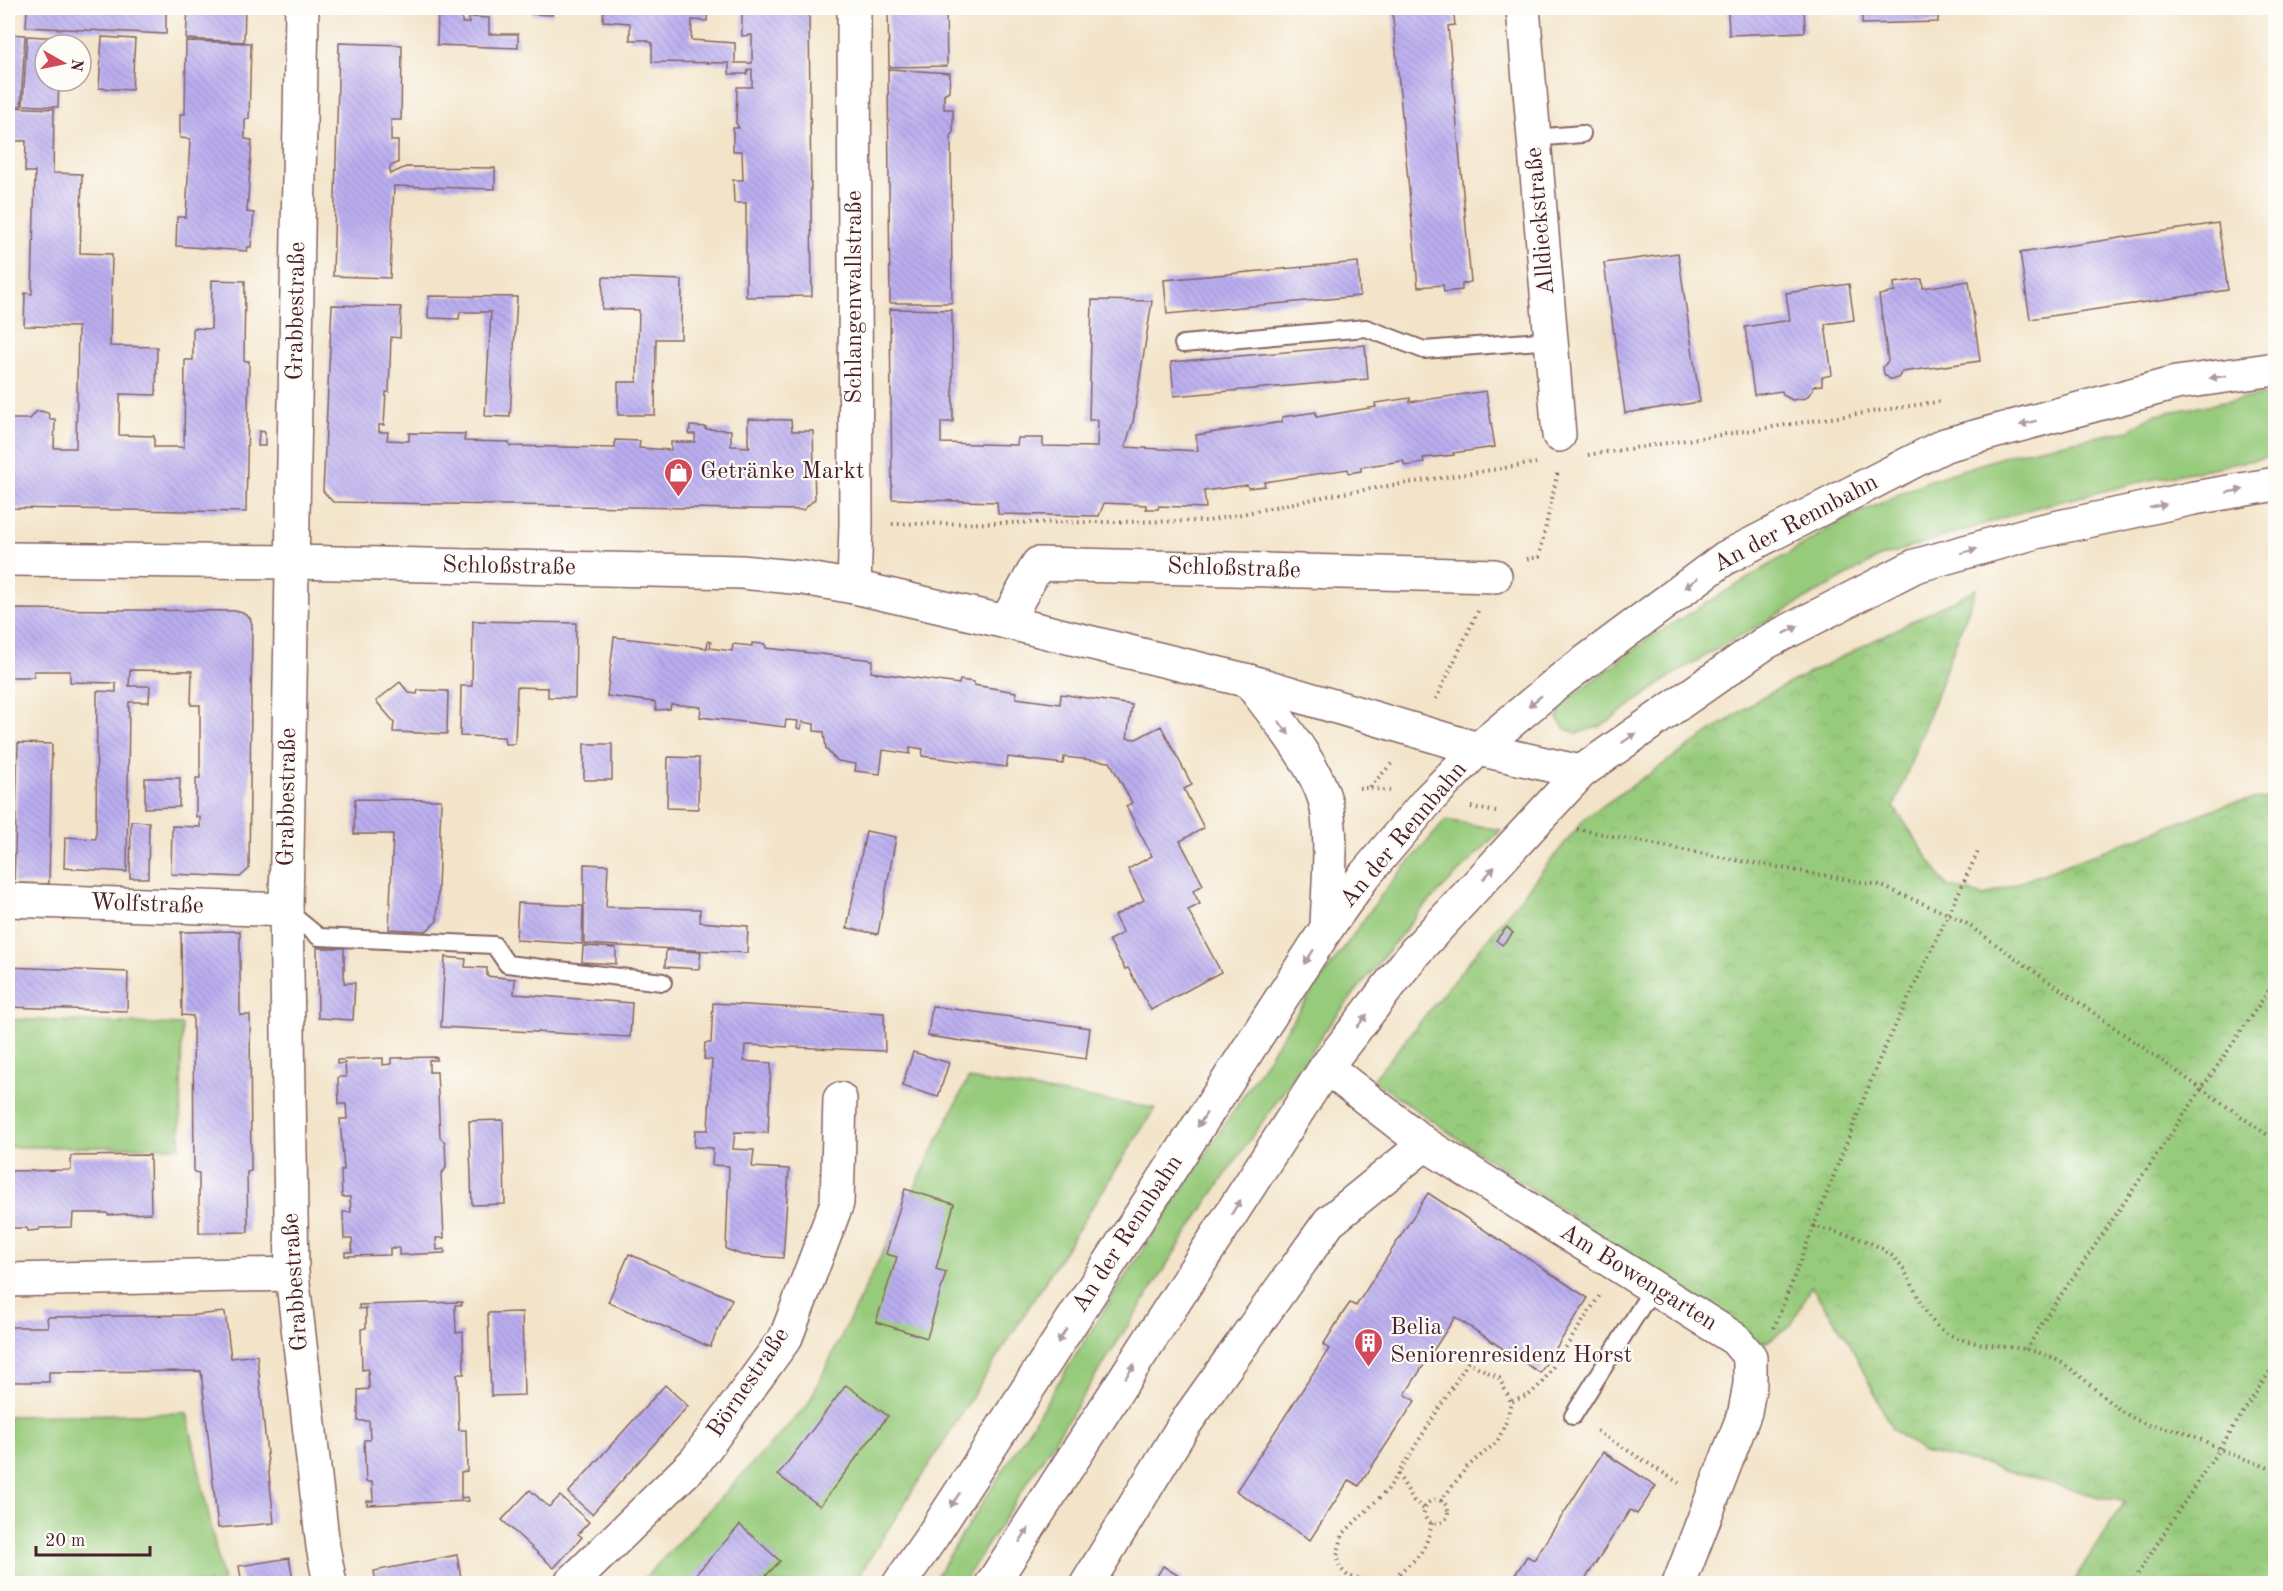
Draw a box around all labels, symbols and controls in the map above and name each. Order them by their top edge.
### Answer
north arrow [33,33,93,93]
text: N [67,58,85,73]
street label: Alldieckstraße [1523,146,1559,296]
street label: Schlangenwallstraße [843,190,867,404]
street label: Grabbestraße [284,241,310,381]
one-way arrow [2208,373,2227,382]
one-way arrow [2019,418,2037,428]
shop icon: Getränke Markt [663,456,695,498]
place label: Getränke Markt [700,460,864,484]
street label: An der Rennbahn [1710,471,1882,577]
one-way arrow [2225,486,2244,495]
one-way arrow [2149,501,2168,510]
one-way arrow [1960,546,1978,555]
street label: Schloßstraße [442,554,576,580]
street label: Schloßstraße [1167,555,1301,583]
one-way arrow [1683,577,1698,589]
one-way arrow [1783,625,1800,635]
one-way arrow [1528,694,1543,707]
one-way arrow [1278,720,1290,735]
street label: Grabbestraße [275,727,301,867]
one-way arrow [1621,732,1637,744]
street label: An der Rennbahn [1336,757,1472,913]
one-way arrow [1482,865,1496,880]
street label: Wolfstraße [90,891,204,919]
one-way arrow [1303,948,1314,965]
one-way arrow [1356,1013,1368,1029]
one-way arrow [1197,1112,1208,1128]
street label: An der Rennbahn [1068,1151,1188,1317]
one-way arrow [1230,1199,1241,1215]
street label: Grabbestraße [279,1212,313,1352]
street label: Am Bowengarten [1555,1220,1721,1336]
place label: Belia Seniorenresidenz Horst [1390,1316,1632,1368]
street label: Börnestraße [704,1324,794,1442]
building icon: Belia Seniorenresidenz Horst [1353,1326,1385,1368]
one-way arrow [1056,1328,1067,1345]
one-way arrow [1124,1363,1135,1379]
one-way arrow [950,1492,961,1508]
scale bar [36,1519,150,1557]
one-way arrow [1018,1527,1029,1543]
text: 20 m [45,1532,85,1550]

